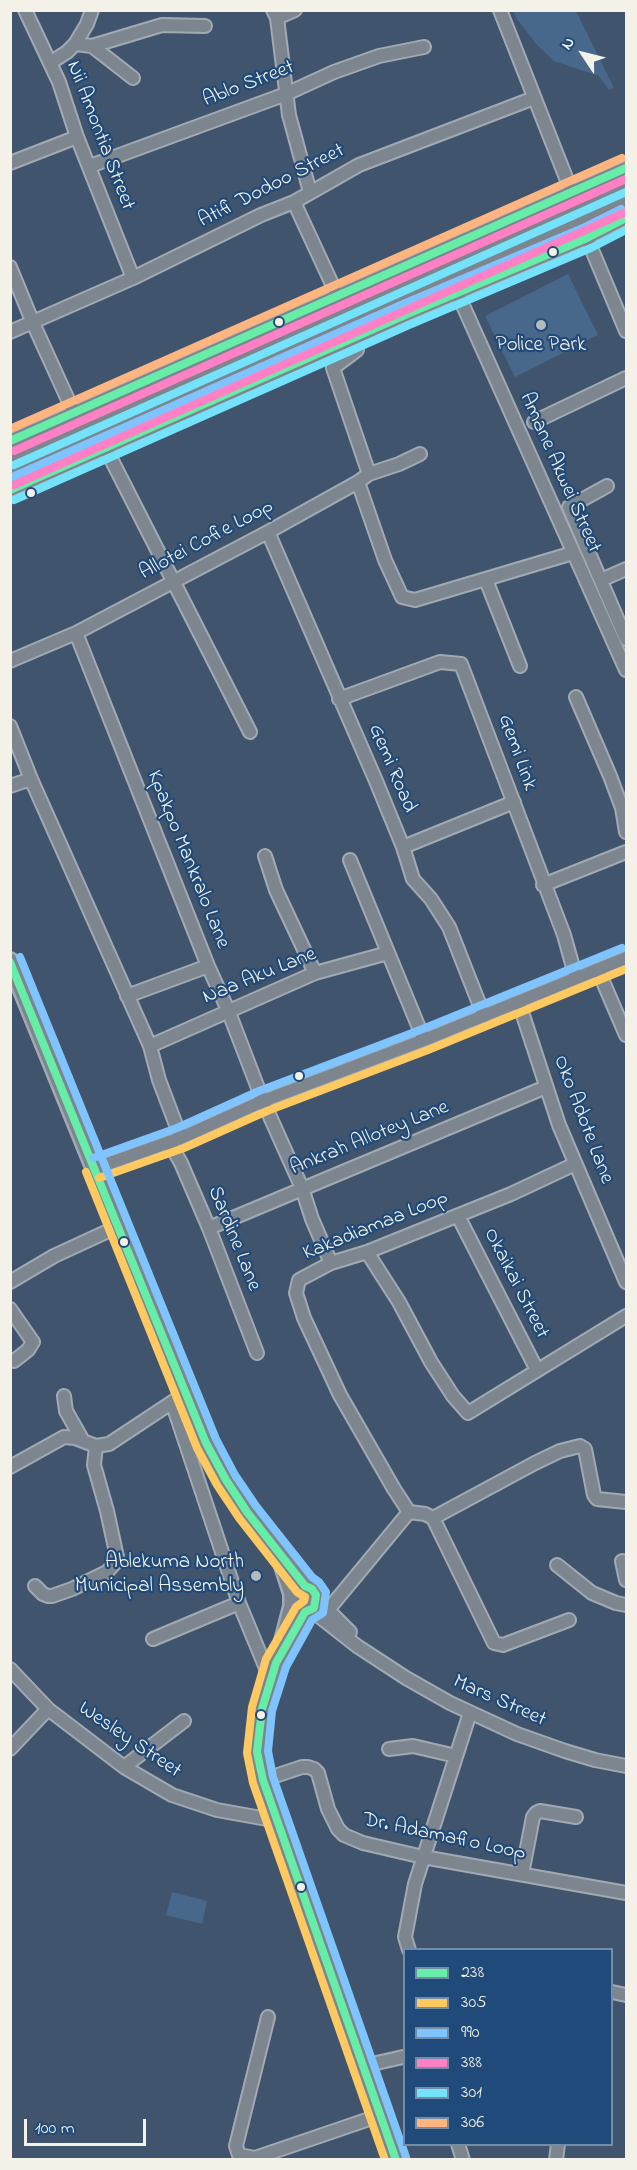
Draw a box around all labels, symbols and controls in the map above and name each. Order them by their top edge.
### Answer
north arrow [553,24,613,84]
text: N [555,32,581,55]
street label: Ablo Street [200,56,298,114]
street label: Nii Amontia Street [59,58,139,214]
street label: Atifi Dodoo Street [195,139,349,235]
unlabelled marker [547,246,559,258]
unlabelled marker [273,316,285,328]
marker: Police Park [534,318,548,332]
place label: Police Park [496,334,586,360]
street label: Amane Akwei Street [512,389,606,557]
unlabelled marker [25,487,37,499]
street label: Allotei Cofie Loop [136,495,278,587]
street label: Gemi Link [491,712,541,794]
street label: Gemi Road [361,721,421,817]
street label: Kpakpo Mankralo Lane [140,767,234,953]
street label: Naa Aku Lane [200,943,320,1011]
street label: Oko Adote Lane [546,1052,618,1188]
unlabelled marker [293,1070,305,1082]
street label: Ankrah Allotey Lane [287,1096,453,1182]
street label: Sardine Lane [201,1183,265,1295]
street label: Kakadiamaa Loop [300,1186,452,1268]
street label: Okaikai Street [476,1225,554,1343]
unlabelled marker [118,1236,130,1248]
place label: Ablekuma North Municipal Assembly [75,1551,244,1601]
marker: Ablekuma North Municipal Assembly [249,1569,263,1583]
street label: Mars Street [448,1670,550,1734]
street label: Wesley Street [73,1697,185,1785]
unlabelled marker [255,1709,267,1721]
street label: Dr. Adamafio Loop [360,1808,528,1868]
unlabelled marker [295,1881,307,1893]
legend [403,1948,613,2146]
text: 238 [461,1960,484,1986]
text: 305 [461,1990,487,2016]
text: 990 [461,2020,480,2046]
text: 388 [461,2050,482,2076]
text: 301 [461,2080,482,2106]
scale bar [27,2107,148,2145]
text: 306 [461,2110,484,2136]
text: 100 m [35,2116,75,2142]

